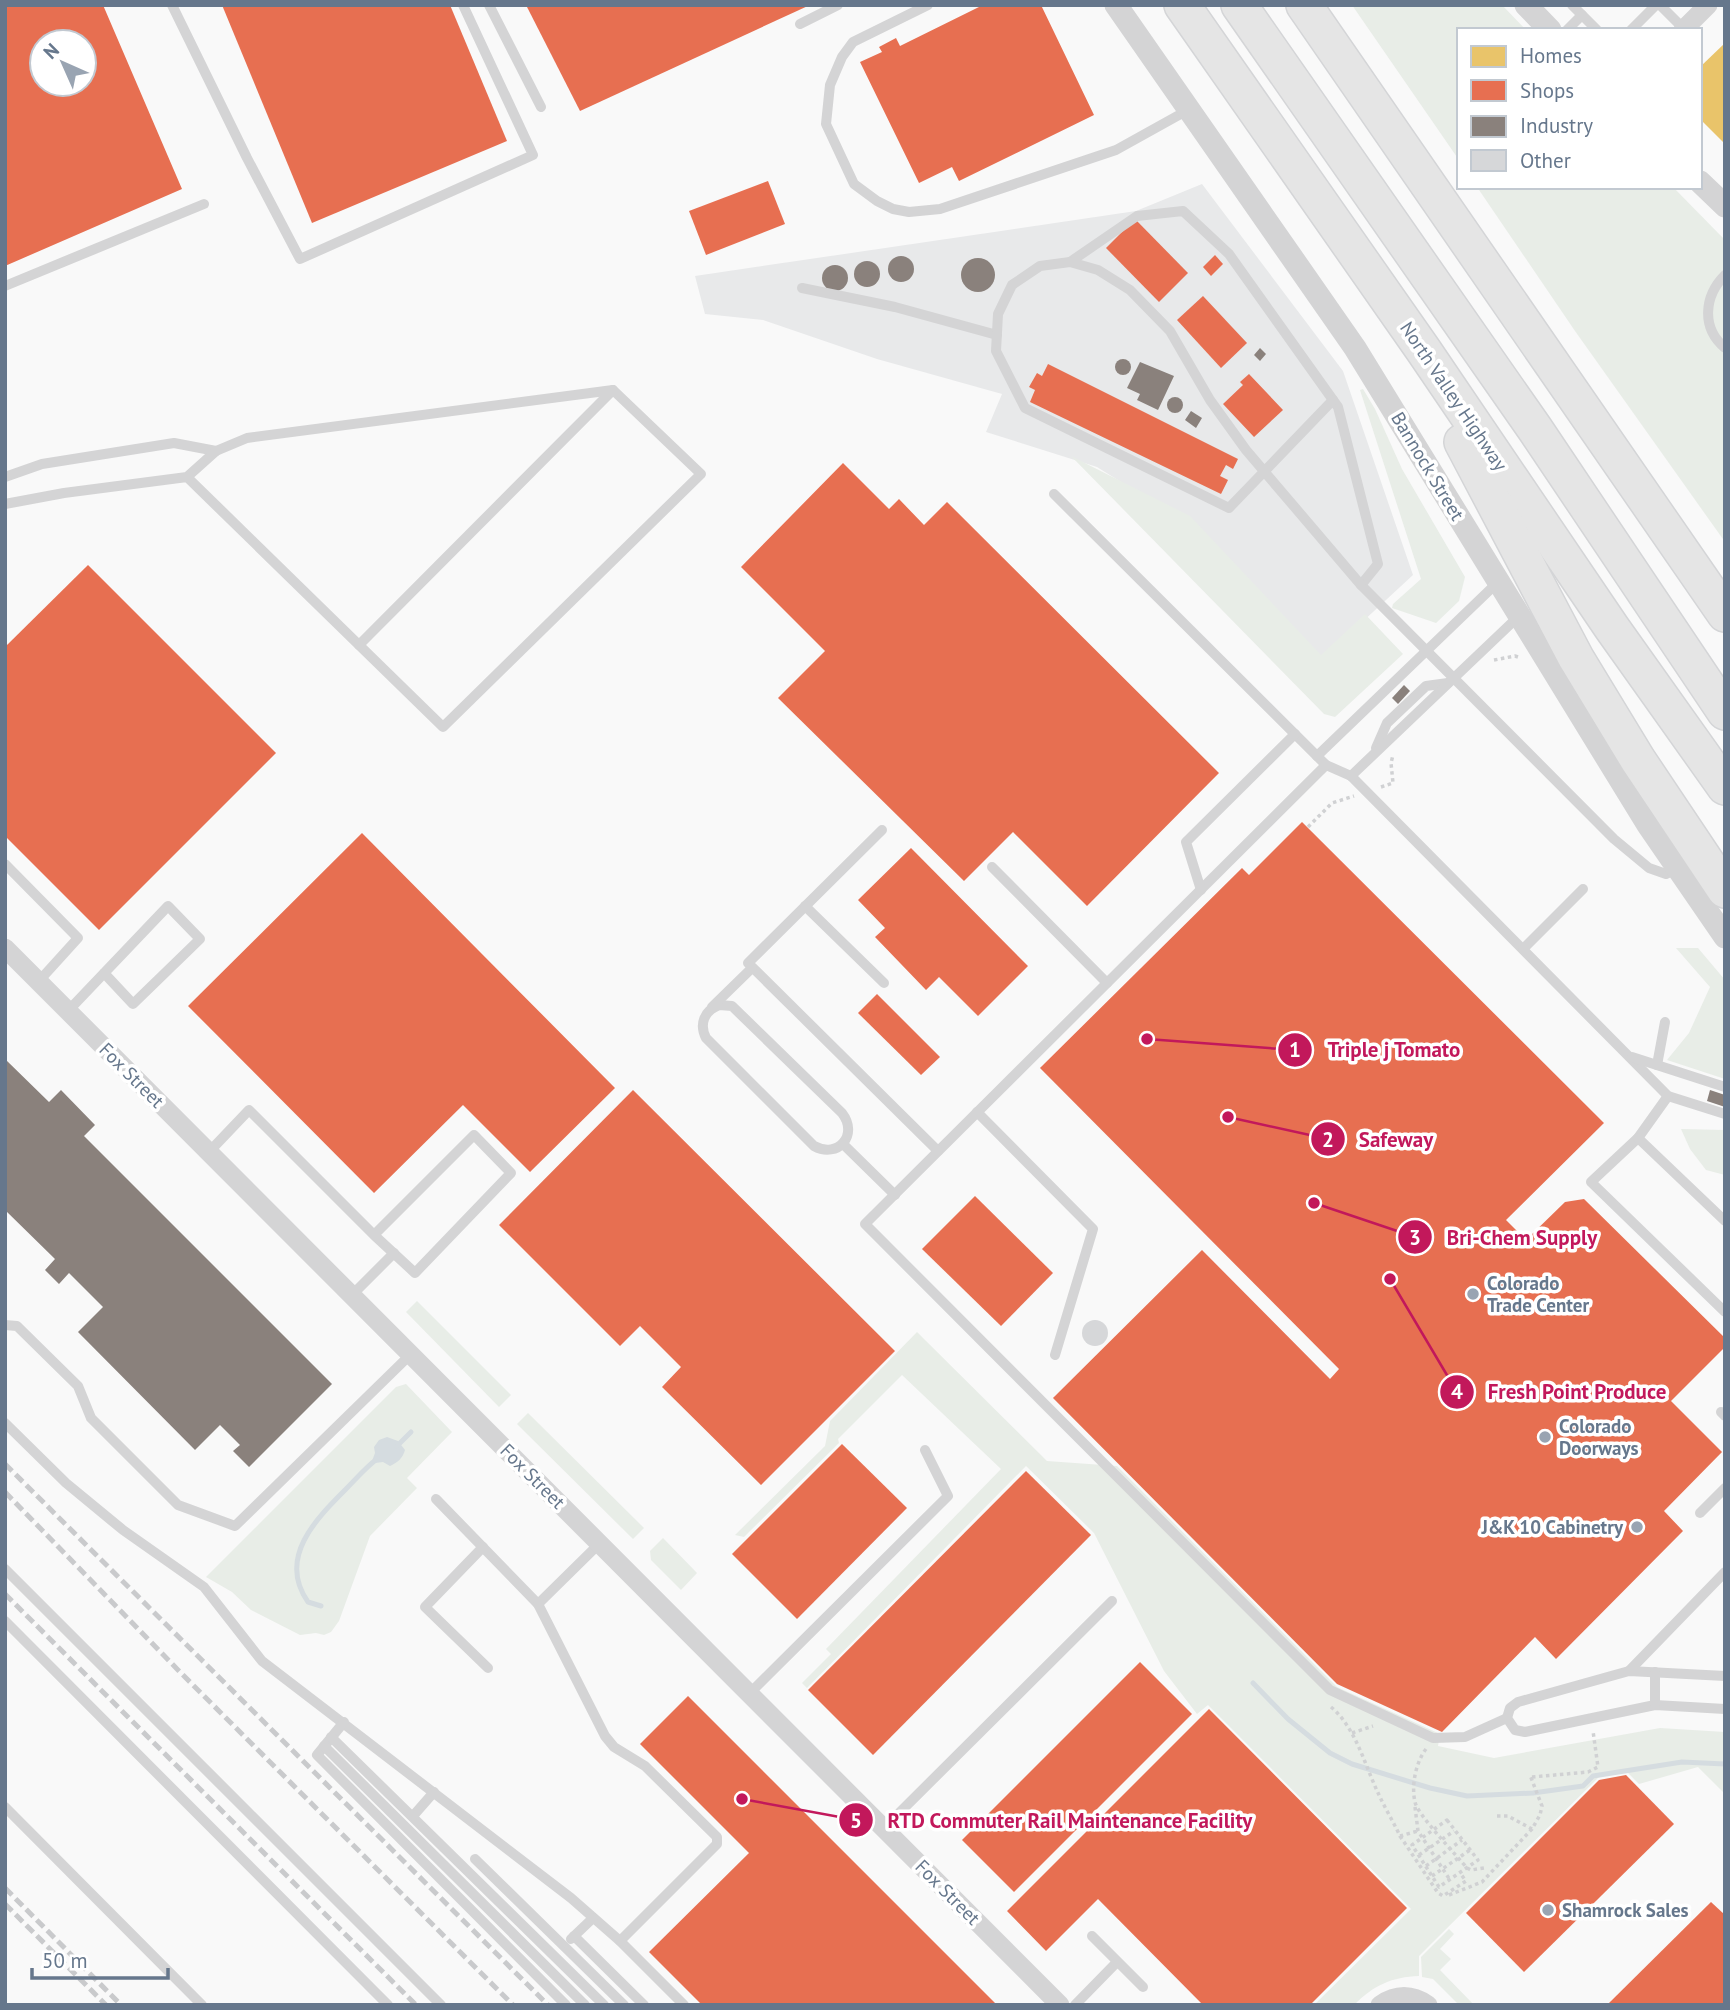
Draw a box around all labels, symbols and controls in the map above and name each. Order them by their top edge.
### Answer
north arrow [28,28,98,98]
legend [1457,28,1702,189]
text: N [38,38,64,64]
text: Homes [1520,42,1582,69]
text: Shops [1520,77,1574,104]
text: Industry [1520,112,1593,139]
text: Other [1520,147,1571,174]
street label: North Valley Highway [1395,317,1513,475]
street label: Bannock Street [1386,407,1470,525]
callout: Triple j Tomato [1278,1029,1474,1071]
text: 1 [1289,1036,1301,1063]
text: Triple j Tomato [1328,1036,1460,1063]
street label: Fox Street [94,1037,170,1113]
callout: Safeway [1310,1118,1447,1160]
text: 2 [1322,1126,1334,1153]
text: Safeway [1359,1126,1434,1153]
callout: Bri-Chem Supply [1397,1216,1611,1258]
text: 3 [1409,1224,1421,1251]
text: Bri-Chem Supply [1447,1224,1598,1251]
place label: Colorado Trade Center [1487,1271,1589,1317]
marker: Colorado Trade Center [1465,1286,1481,1302]
callout: Fresh Point Produce [1439,1371,1681,1413]
text: 4 [1451,1378,1463,1405]
text: Fresh Point Produce [1488,1378,1666,1405]
place label: Colorado Doorways [1559,1414,1639,1460]
marker: Colorado Doorways [1537,1429,1553,1445]
street label: Fox Street [495,1438,571,1514]
place label: J&K 10 Cabinetry [1481,1515,1624,1539]
marker: J&K 10 Cabinetry [1629,1519,1645,1535]
callout: RTD Commuter Rail Maintenance Facility [838,1799,1267,1841]
text: 5 [850,1807,862,1834]
text: RTD Commuter Rail Maintenance Facility [888,1807,1253,1834]
street label: Fox Street [910,1854,986,1930]
place label: Shamrock Sales [1562,1898,1689,1922]
marker: Shamrock Sales [1540,1902,1556,1918]
scale bar [32,1937,168,1981]
text: 50 m [42,1947,88,1974]

